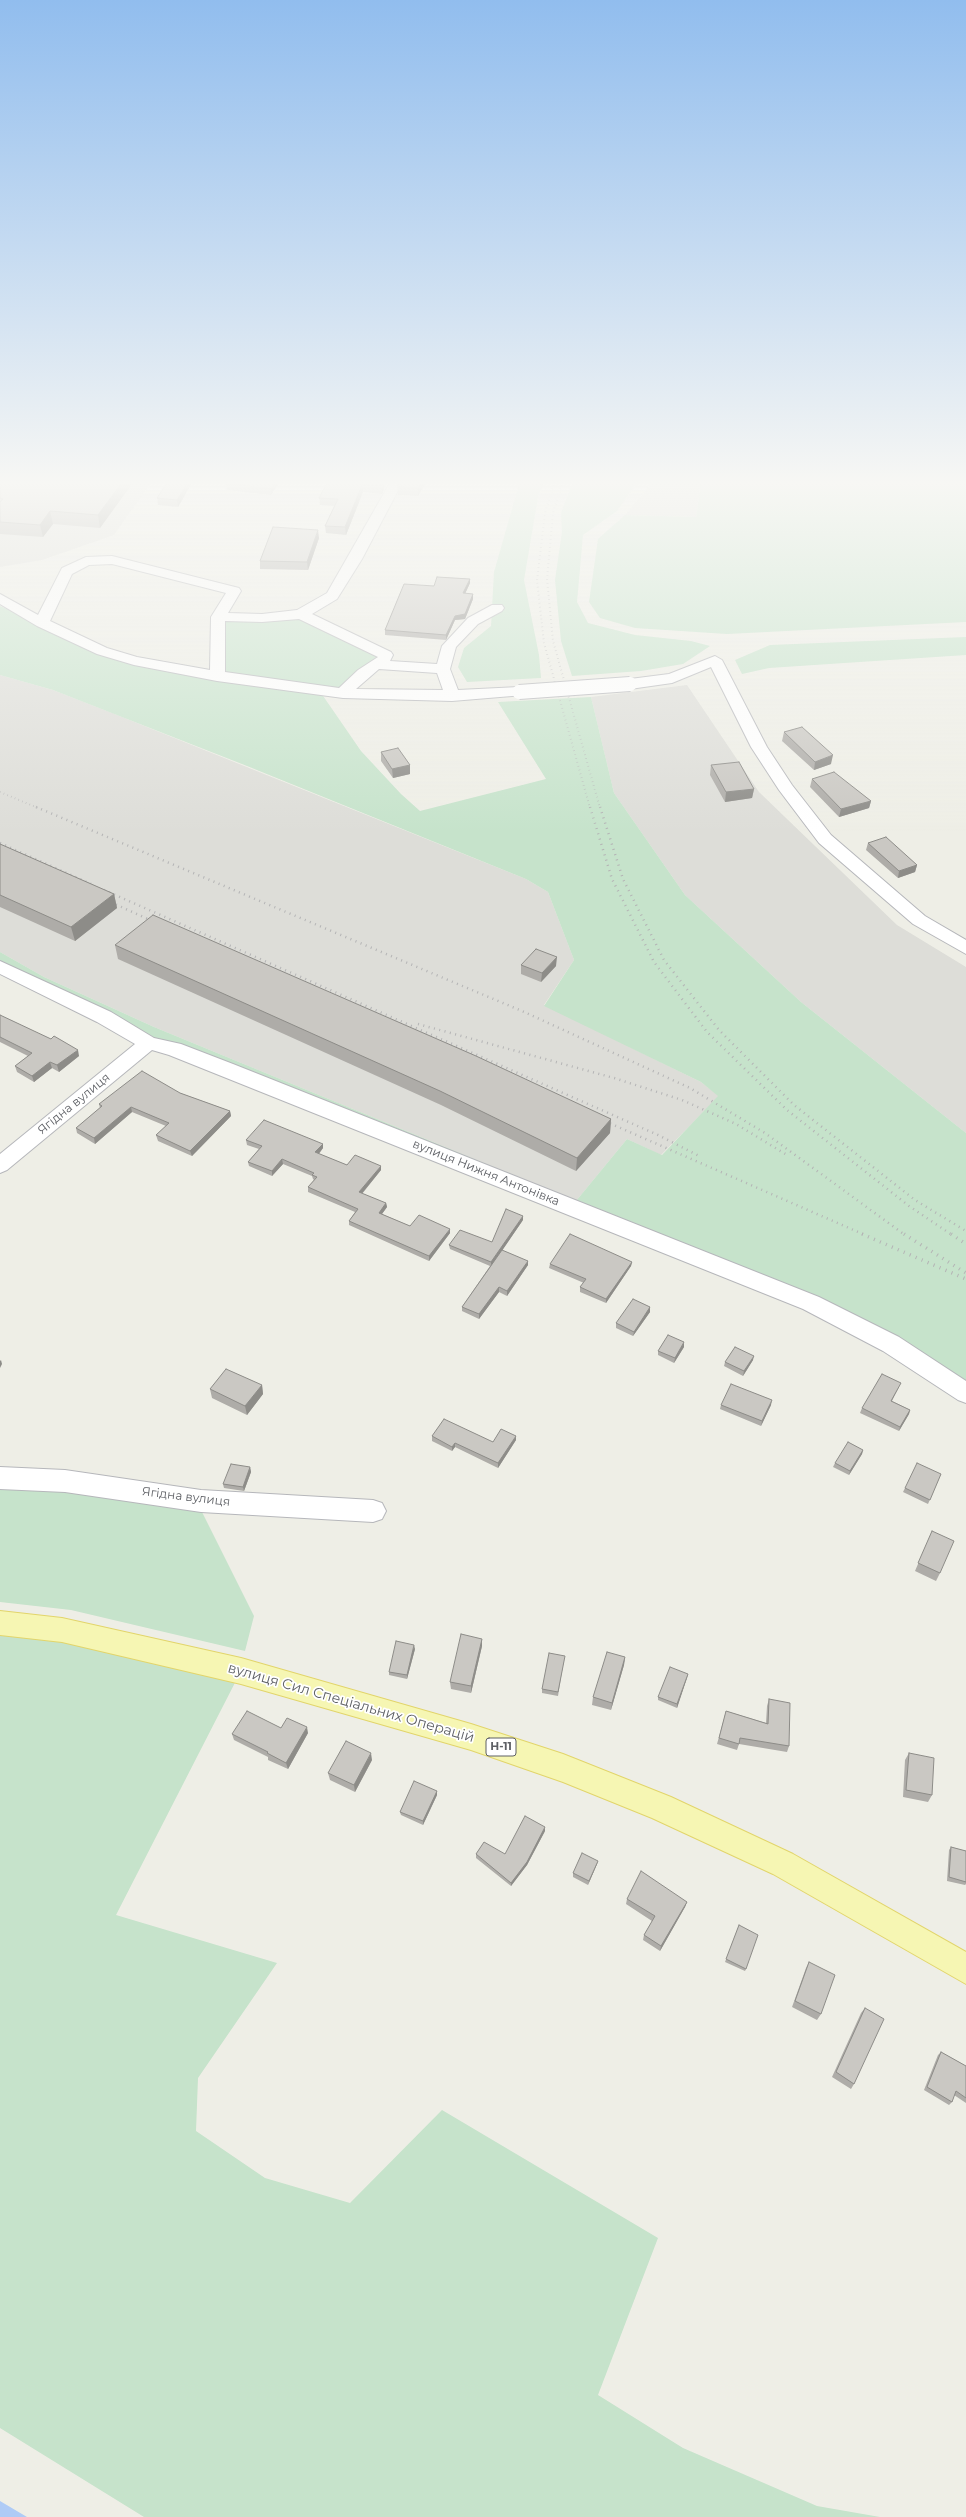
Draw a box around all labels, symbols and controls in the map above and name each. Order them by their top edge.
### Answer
street label: Ягідна вулиця [35,1070,113,1138]
street label: вулиця Нижня Антонівка [410,1137,562,1209]
street label: Ягідна вулиця [141,1484,231,1510]
street label: вулиця Сил Спеціальних Операцій [226,1660,476,1746]
road number: Н-11 [486,1738,516,1756]

